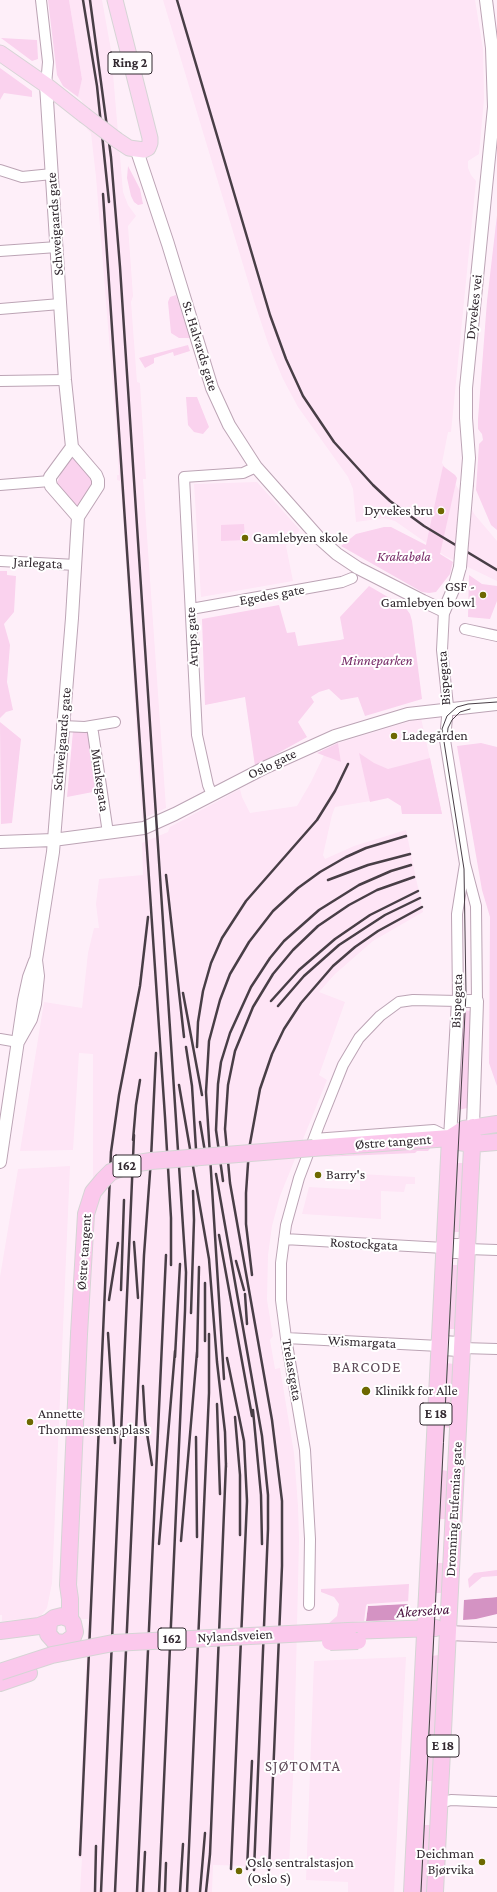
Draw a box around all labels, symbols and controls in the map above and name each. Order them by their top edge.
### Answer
road number: Ring 2 [108,52,152,74]
street label: Schweigaards gate [43,172,67,276]
street label: Dyvekes vei [462,274,486,340]
street label: St. Halvards gate [178,299,222,393]
place label: Dyvekes bru [364,503,433,519]
marker: Dyvekes bru [436,506,446,516]
place label: Gamlebyen skole [253,530,348,546]
marker: Gamlebyen skole [240,533,250,543]
park label: Krakabøla [377,549,431,565]
street label: Jarlegata [13,553,63,573]
place label: GSF - Gamlebyen bowl [381,579,475,612]
street label: Egedes gate [238,581,306,609]
marker: GSF - Gamlebyen bowl [478,590,488,600]
street label: Arups gate [182,607,202,667]
street label: Bispegata [434,650,454,706]
park label: Minneparken [341,653,413,669]
street label: Schweigaards gate [49,687,75,791]
place label: Ladegården [402,728,468,744]
marker: Ladegården [389,731,399,741]
street label: Oslo gate [245,745,299,783]
street label: Munkegata [87,747,113,813]
street label: Bispegata [448,973,466,1029]
street label: Østre tangent [354,1131,432,1153]
road number: 162 [113,1155,141,1177]
place label: Barry's [326,1167,365,1183]
marker: Barry's [313,1170,323,1180]
street label: Østre tangent [73,1213,95,1291]
street label: Rostockgata [330,1234,398,1254]
street label: Wismargata [327,1332,397,1352]
street label: Trelastgata [278,1338,306,1402]
district label: BARCODE [333,1358,401,1376]
place label: Klinikk for Alle [375,1383,458,1399]
marker: Klinikk for Alle [360,1385,372,1397]
road number: E 18 [420,1403,452,1425]
place label: Annette Thommessens plass [38,1406,150,1438]
marker: Annette Thommessens plass [25,1417,35,1427]
street label: Dronning Eufemias gate [442,1441,466,1577]
water label: Akerselva [396,1600,450,1622]
street label: Nylandsveien [197,1626,273,1646]
road number: 162 [158,1628,186,1650]
road number: E 18 [427,1735,459,1757]
district label: SJØTOMTA [265,1757,341,1775]
place label: Deichman Bjørvika [416,1846,474,1878]
place label: Oslo sentralstasjon (Oslo S) [247,1855,354,1888]
marker: Deichman Bjørvika [477,1857,487,1867]
marker: Oslo sentralstasjon (Oslo S) [234,1866,244,1876]

